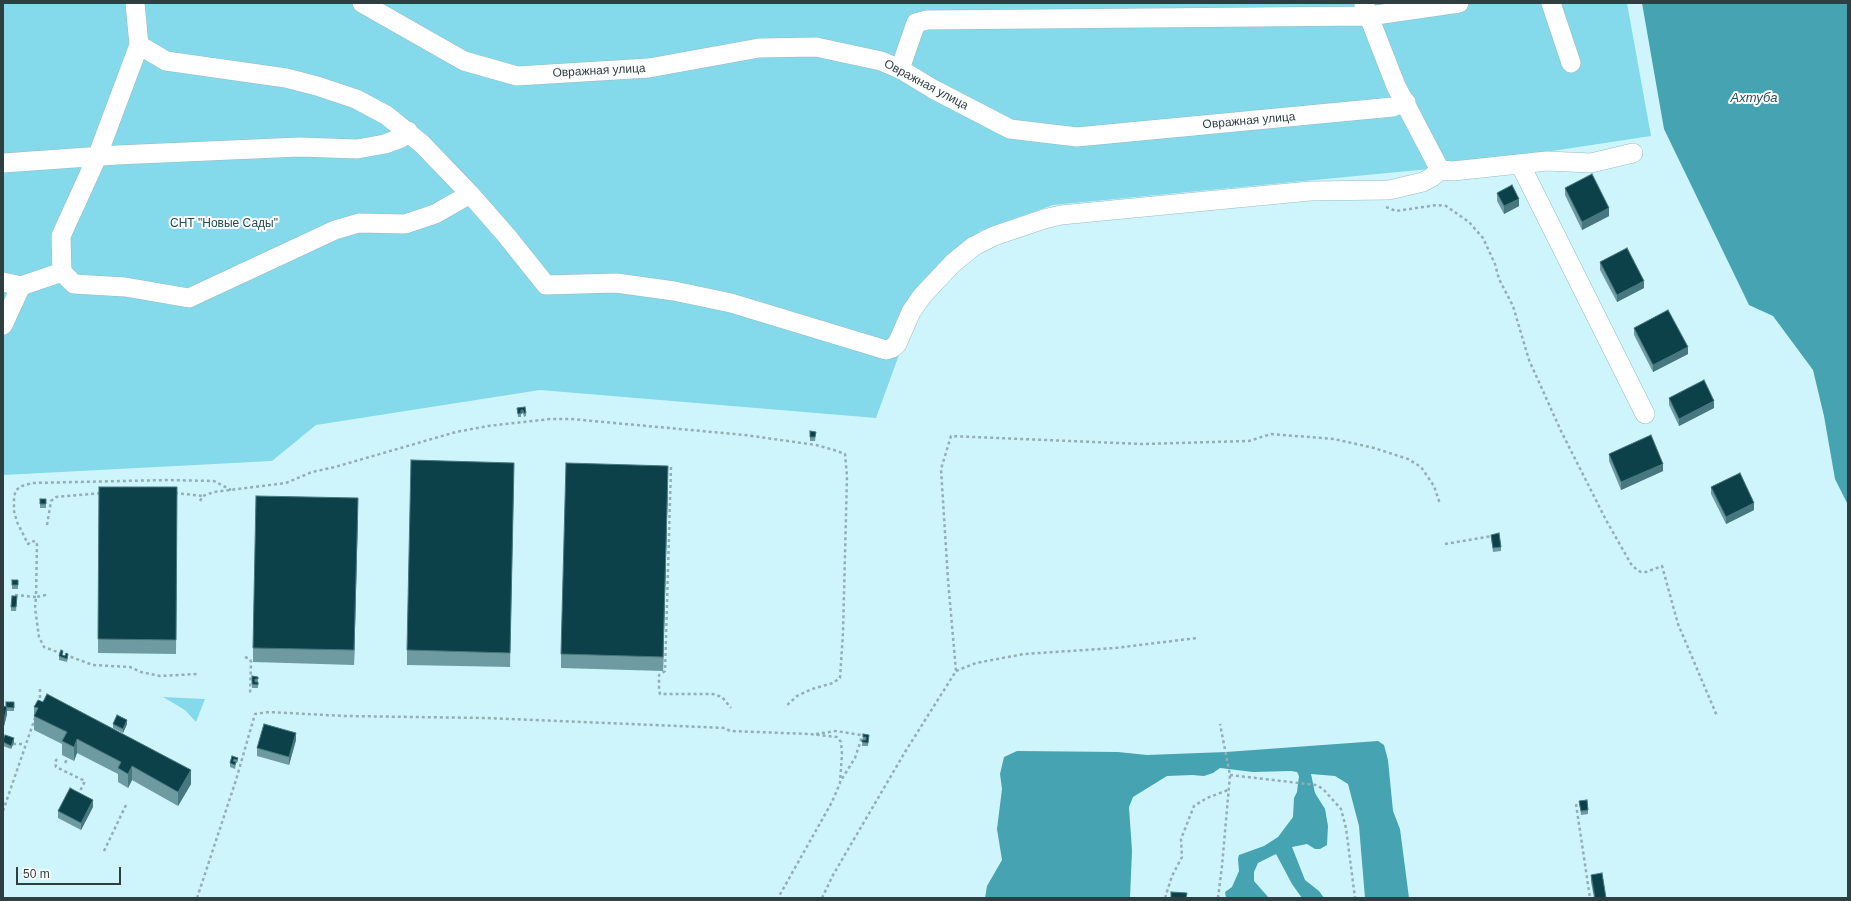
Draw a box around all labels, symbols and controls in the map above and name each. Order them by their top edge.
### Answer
street label: Овражная улица [881,57,971,113]
street label: Овражная улица [552,61,646,81]
water label: Ахтуба [1730,90,1778,106]
street label: Овражная улица [1202,110,1296,132]
park label: СНТ "Новые Сады" [170,217,278,231]
scale bar [18,859,123,885]
text: 50 m [23,867,50,881]

